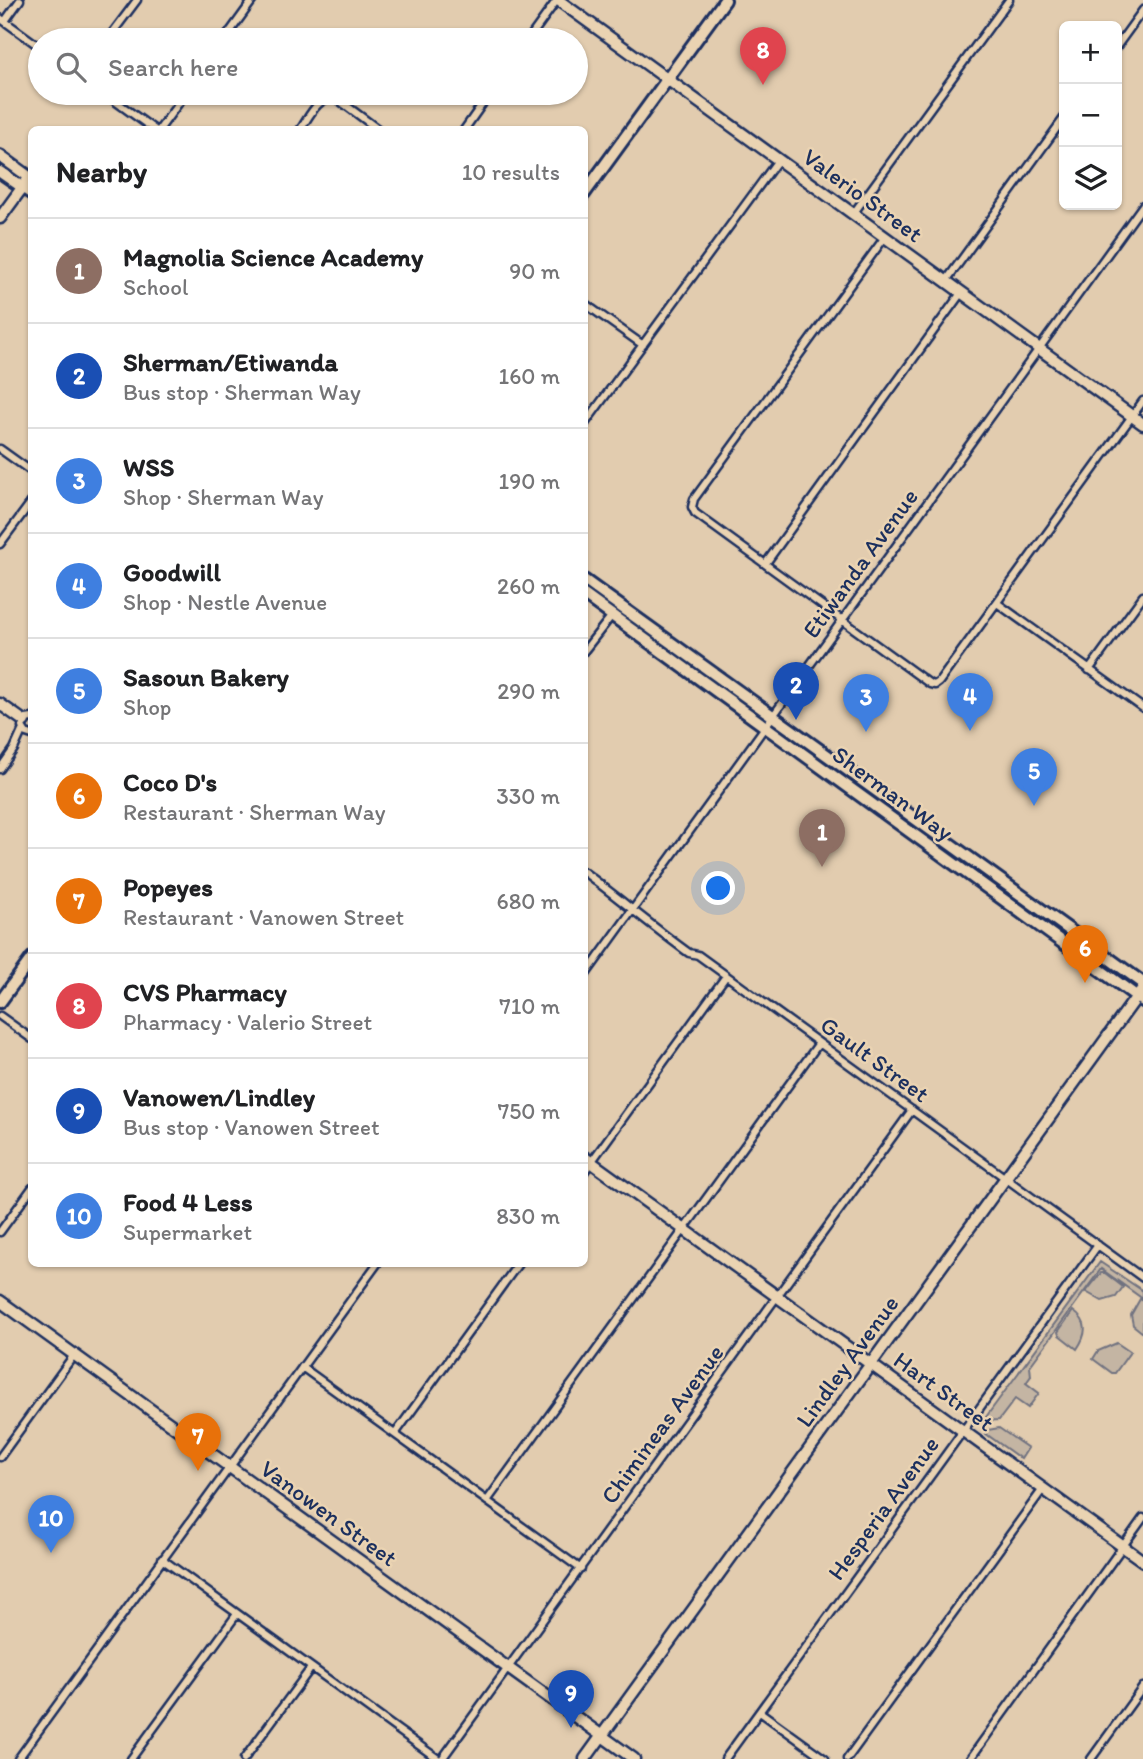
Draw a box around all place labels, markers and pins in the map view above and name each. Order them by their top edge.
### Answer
pin: 8 [740,27,786,85]
pin: 2 [773,662,819,720]
pin: 4 [947,673,993,731]
pin: 3 [843,674,889,732]
pin: 5 [1011,748,1057,806]
pin: 1 [799,809,845,867]
pin: 6 [1062,925,1108,983]
pin: 7 [175,1413,221,1471]
pin: 10 [28,1495,74,1553]
pin: 9 [548,1670,594,1728]

